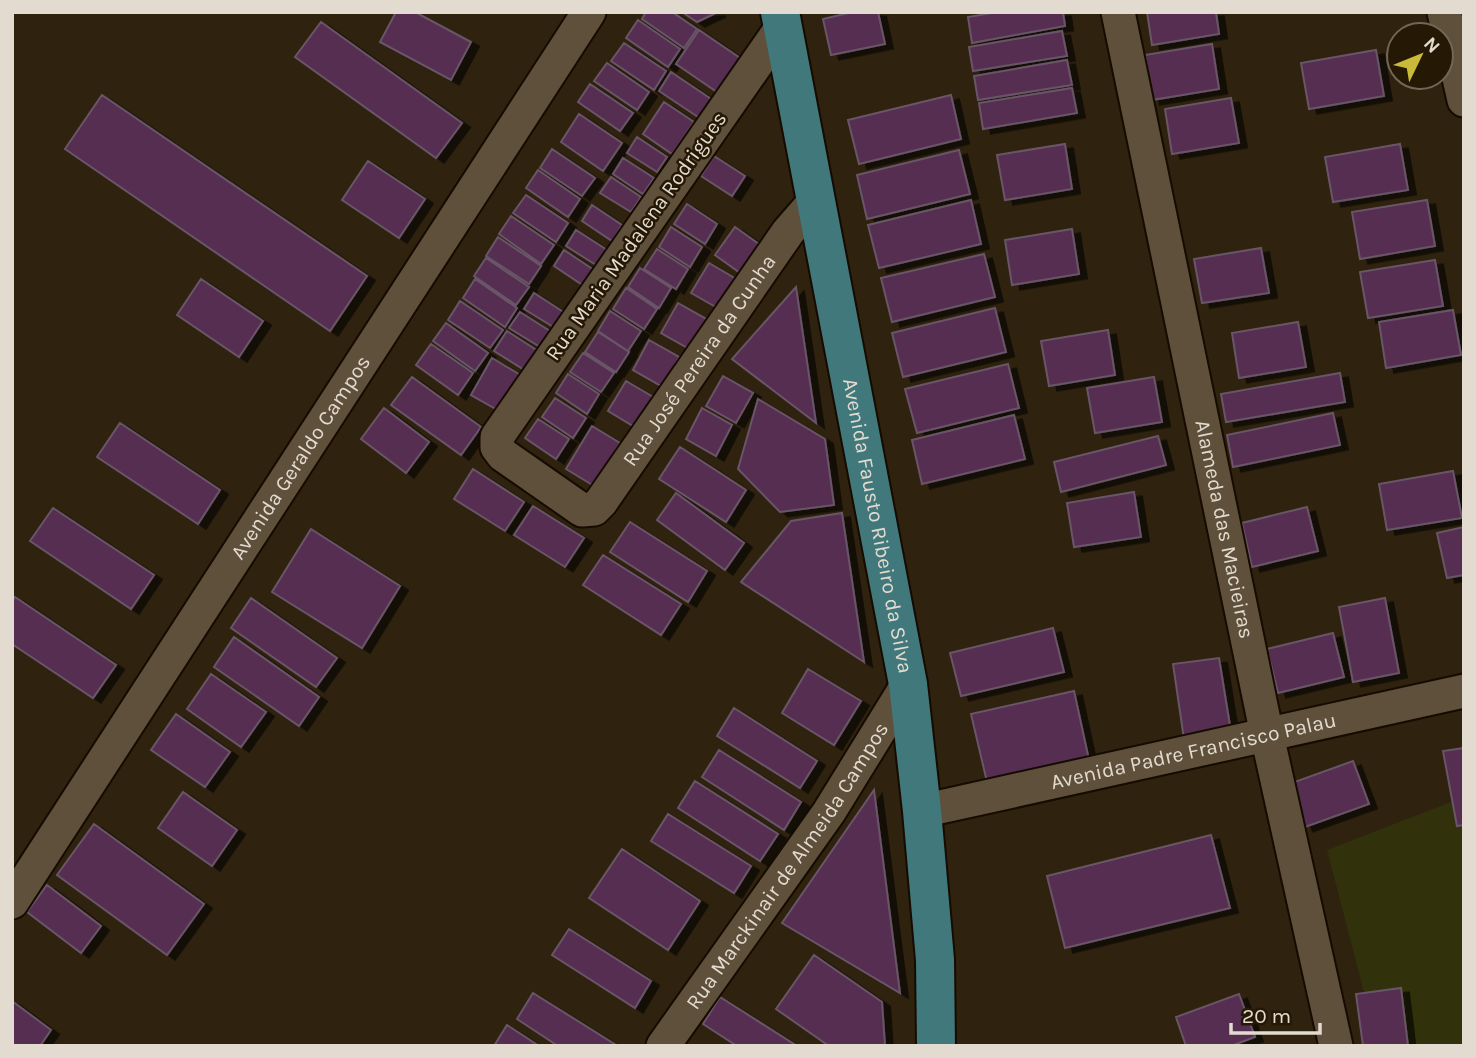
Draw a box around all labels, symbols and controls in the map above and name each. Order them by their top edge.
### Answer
north arrow [1385,21,1455,91]
text: N [1419,33,1444,58]
street label: Rua Maria Madalena Rodrigues [541,107,731,365]
street label: Rua José Pereira da Cunha [618,250,781,471]
street label: Avenida Geraldo Campos [225,351,375,564]
street label: Avenida Fausto Ribeiro da Silva [838,376,918,675]
street label: Alameda das Macieiras [1190,418,1259,641]
street label: Avenida Padre Francisco Palau [1048,708,1338,794]
street label: Rua Marckinair de Almeida Campos [681,718,893,1014]
scale bar [1231,992,1320,1036]
text: 20 m [1242,1004,1291,1028]

